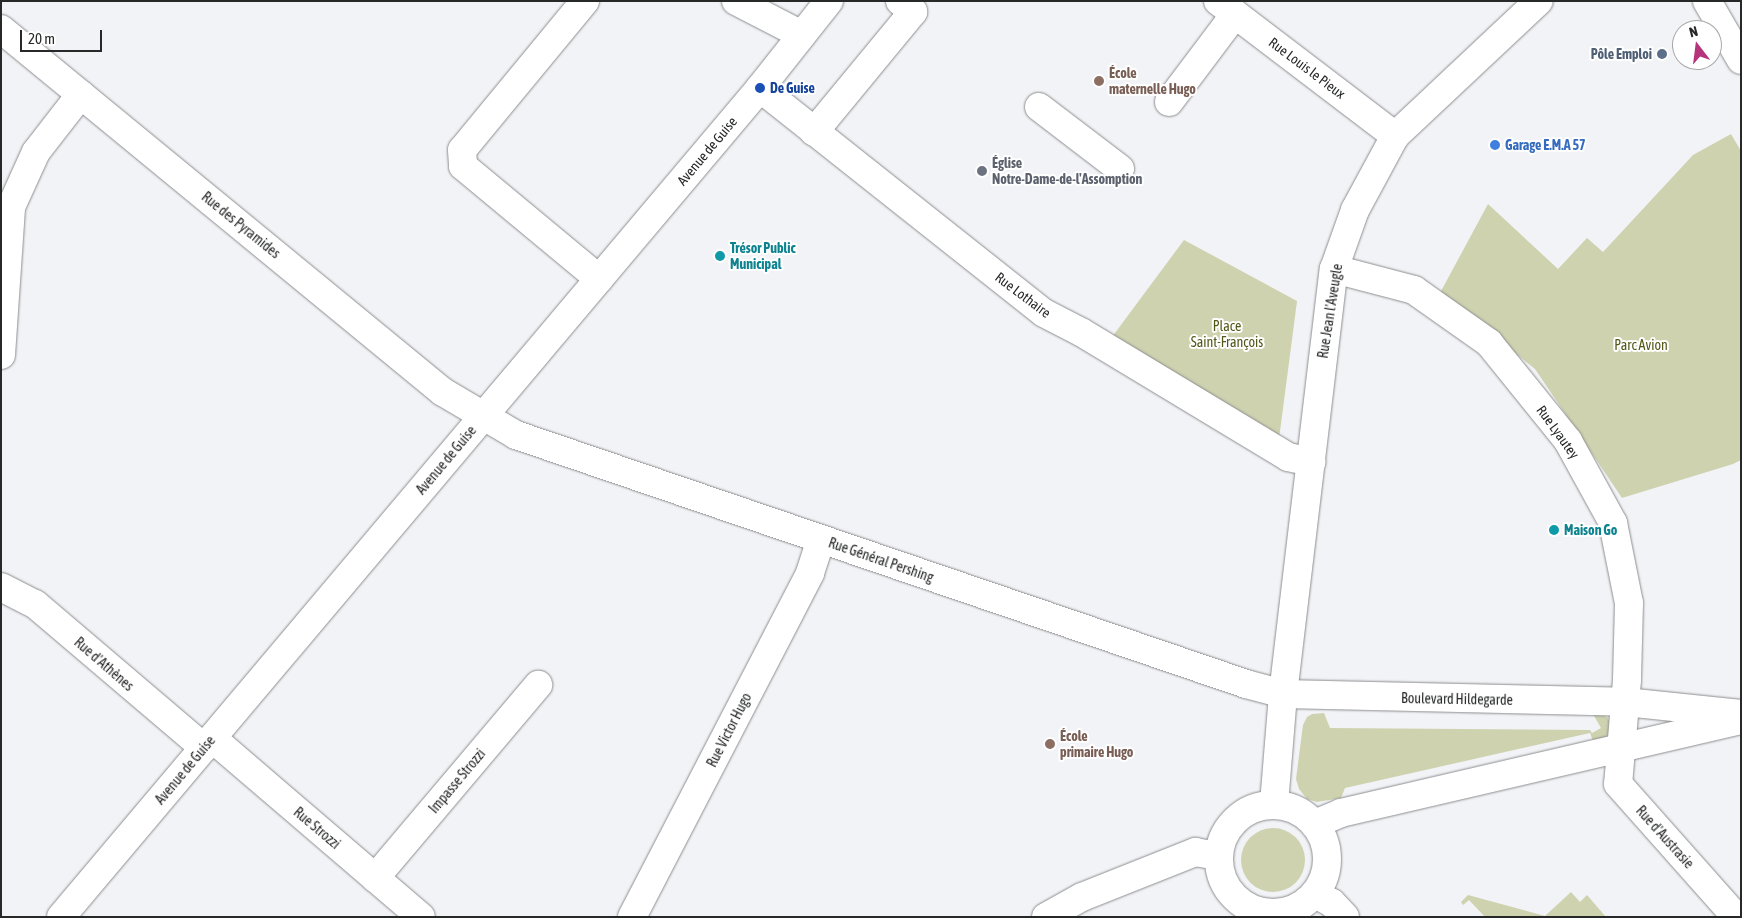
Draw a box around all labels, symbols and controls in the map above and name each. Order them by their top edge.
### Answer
scale bar [22,20,105,52]
north arrow [1672,20,1722,70]
text: N [1687,23,1699,40]
text: 20 m [28,30,55,47]
street label: Rue Louis le Pieux [1265,34,1349,102]
place label: Pôle Emploi [1591,46,1652,62]
marker: Pôle Emploi [1656,48,1668,60]
place label: École maternelle Hugo [1109,65,1196,98]
marker: École maternelle Hugo [1093,75,1105,87]
place label: De Guise [770,80,815,96]
marker: De Guise [754,82,766,94]
street label: Avenue de Guise [673,113,741,189]
place label: Garage E.M.A 57 [1505,137,1586,153]
marker: Garage E.M.A 57 [1489,139,1501,151]
place label: Église Notre-Dame-de-l'Assomption [992,155,1142,188]
marker: Église Notre-Dame-de-l'Assomption [976,165,988,177]
street label: Rue des Pyramides [198,188,284,262]
place label: Trésor Public Municipal [730,240,796,272]
marker: Trésor Public Municipal [714,250,726,262]
street label: Rue Jean l'Aveugle [1314,262,1346,360]
street label: Rue Lothaire [992,269,1054,321]
park label: Place Saint-François [1191,318,1263,351]
park label: Parc Avion [1614,337,1668,353]
street label: Rue Lyautey [1533,402,1583,462]
street label: Avenue de Guise [412,422,480,498]
place label: Maison Go [1564,522,1617,538]
marker: Maison Go [1548,524,1560,536]
street label: Rue Général Pershing [826,534,936,586]
street label: Rue d'Athènes [71,634,137,694]
street label: Rue Victor Hugo [703,690,755,770]
street label: Boulevard Hildegarde [1401,690,1513,708]
place label: École primaire Hugo [1060,728,1133,760]
street label: Avenue de Guise [151,732,219,808]
marker: École primaire Hugo [1044,738,1056,750]
street label: Impasse Strozzi [425,745,489,817]
street label: Rue d'Austrasie [1633,802,1697,872]
street label: Rue Strozzi [290,804,344,852]

